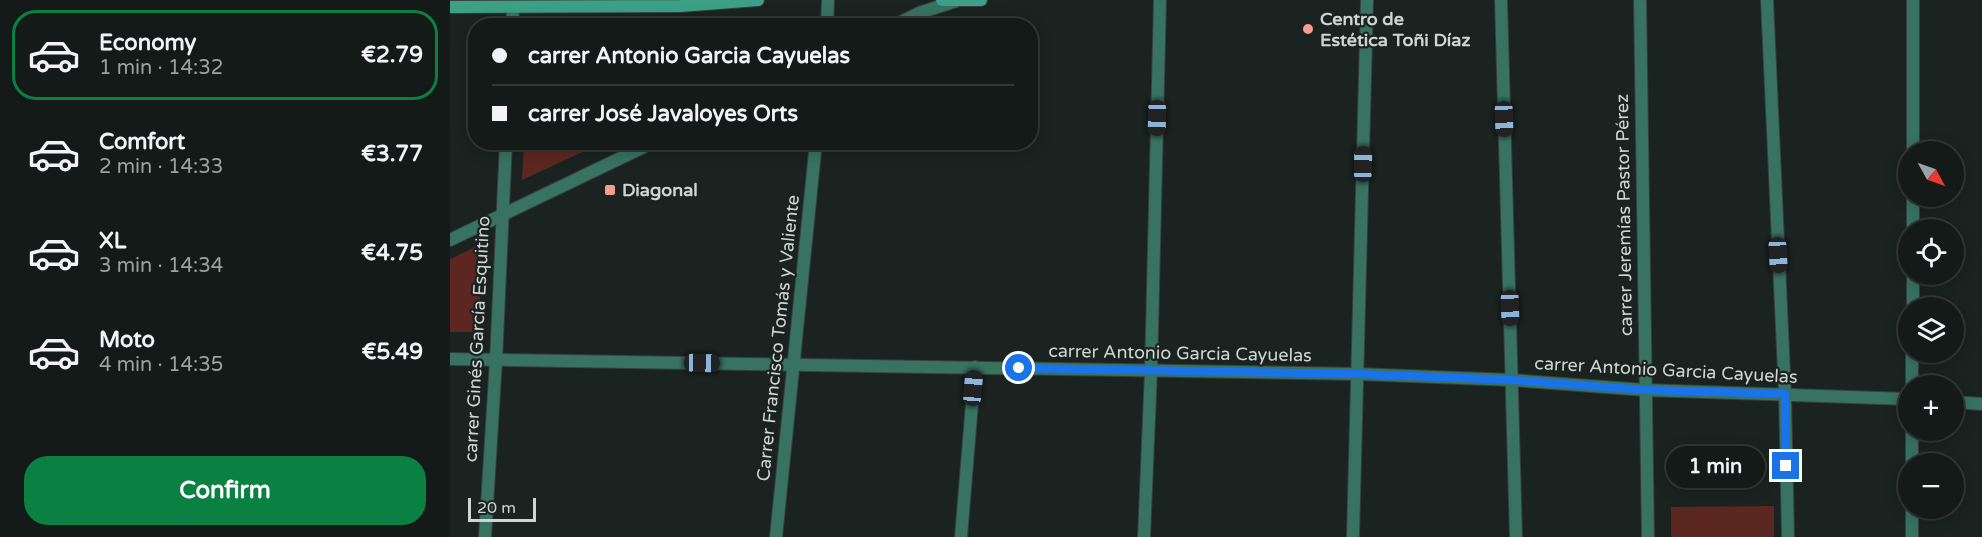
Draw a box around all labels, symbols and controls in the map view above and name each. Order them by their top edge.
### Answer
place label: Centro de Estética Toñi Díaz [1320,8,1470,51]
marker: Centro de Estética Toñi Díaz [1301,22,1315,36]
icon: car [27,28,81,82]
text: Economy [99,30,196,56]
text: €2.79 [361,42,423,68]
text: carrer Antonio Garcia Cayuelas [528,43,850,69]
text: 1 min · 14:32 [99,56,223,80]
street label: carrer Jeremías Pastor Pérez [1611,94,1637,336]
car [1148,100,1166,136]
text: carrer José Javaloyes Orts [528,101,798,127]
car [1494,101,1514,137]
icon: car [27,127,81,181]
text: Comfort [99,129,185,155]
text: €3.77 [361,141,423,167]
north arrow [1898,141,1964,207]
map controls [1898,141,1964,519]
car [1354,146,1372,182]
text: 2 min · 14:33 [99,155,223,179]
place label: Diagonal [622,179,698,201]
marker: Diagonal [603,183,617,197]
street label: Carrer Francisco Tomás y Valiente [752,194,804,482]
street label: carrer Ginés García Esquitino [460,215,494,463]
button: locate [1898,219,1964,285]
icon: car [27,226,81,280]
text: XL [99,228,126,254]
car [1768,237,1788,273]
text: €4.75 [361,240,423,266]
text: 3 min · 14:34 [99,254,223,278]
car [1500,290,1520,326]
button: layers [1898,297,1964,363]
icon: car [27,325,81,379]
text: Moto [99,327,155,353]
text: €5.49 [361,339,423,365]
street label: carrer Antonio Garcia Cayuelas [1048,340,1312,366]
street label: carrer Antonio Garcia Cayuelas [1534,352,1798,388]
text: 4 min · 14:35 [99,353,223,377]
car [684,354,720,372]
route start [1005,354,1032,381]
car [962,369,984,407]
button: + [1898,375,1964,441]
callout: 1 min [1666,445,1765,487]
route end [1772,452,1799,479]
button: − [1898,453,1964,519]
text: 1 min [1689,455,1742,479]
button: Confirm [24,456,426,525]
scale bar [468,495,536,522]
text: 20 m [477,498,516,518]

